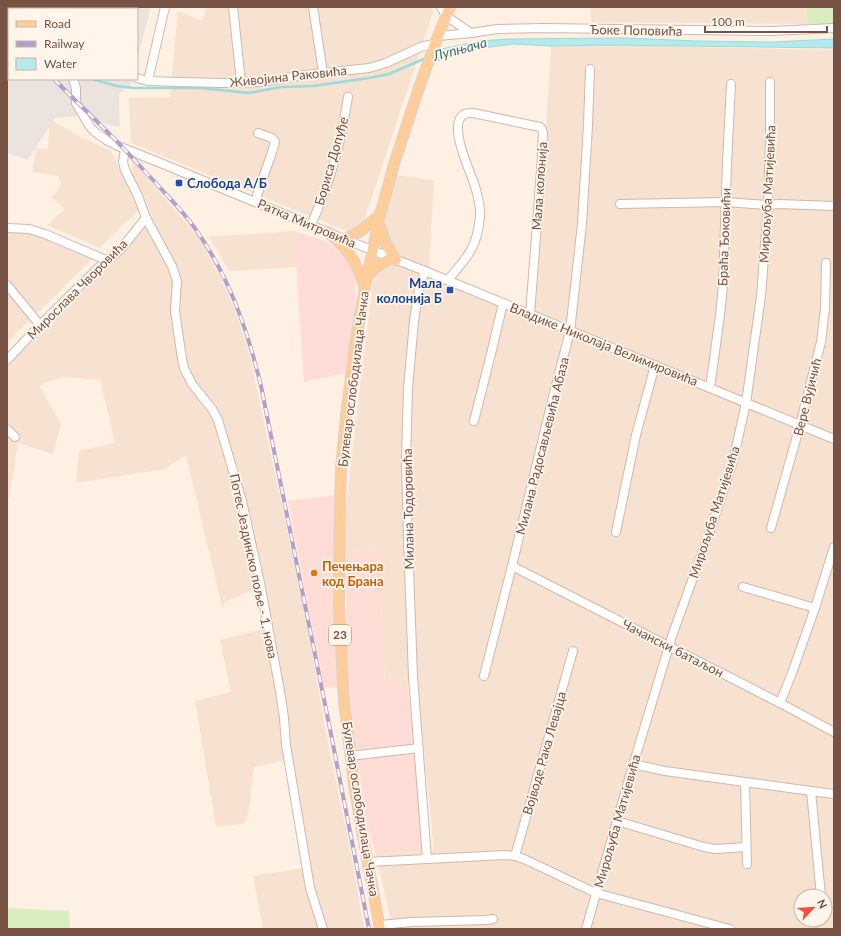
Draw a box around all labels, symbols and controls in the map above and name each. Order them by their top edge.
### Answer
legend [8,8,138,80]
scale bar [705,8,827,34]
text: 100 m [711,14,745,29]
text: Road [44,16,71,31]
street label: Ђоке Поповића [590,21,682,39]
water label: Лупњача [430,33,489,64]
text: Railway [44,36,85,51]
text: Water [44,56,77,71]
street label: Живојина Раковића [229,62,347,90]
street label: Бориса Допуђе [311,115,351,207]
street label: Мирољуба Матијевића [755,125,779,263]
street label: Мала колонија [528,141,550,231]
place label: Слобода А/Б [187,175,267,191]
marker: Слобода А/Б [174,178,184,188]
street label: Браћа Ђоковићи [714,188,734,286]
street label: Ратка Митровића [255,195,359,251]
street label: Мирослава Чворовића [24,236,130,342]
place label: Мала колонија Б [376,275,442,306]
marker: Мала колонија Б [445,285,455,295]
street label: Булевар ослободилаца Чачка [334,290,372,468]
street label: Владике Николаја Велимировића [508,299,700,389]
street label: Милана Радосављевића Абаза [512,355,572,537]
street label: Вере Вујичић [790,356,824,438]
street label: Мирољуба Матијевића [685,444,743,580]
street label: Милана Тодоровића [399,448,417,570]
street label: Потес Јездинско поље - 1. нова [227,472,281,660]
place label: Печењара код Брана [322,558,384,589]
marker: Печењара код Брана [309,568,319,578]
street label: Чачански батаљон [620,616,726,680]
road number: 23 [329,625,351,645]
street label: Војводе Рака Левајца [519,689,569,817]
street label: Булевар ослободилаца Чачка [339,720,383,898]
street label: Мирољуба Матијевића [590,752,644,890]
north arrow [793,888,833,928]
text: N [815,897,830,910]

